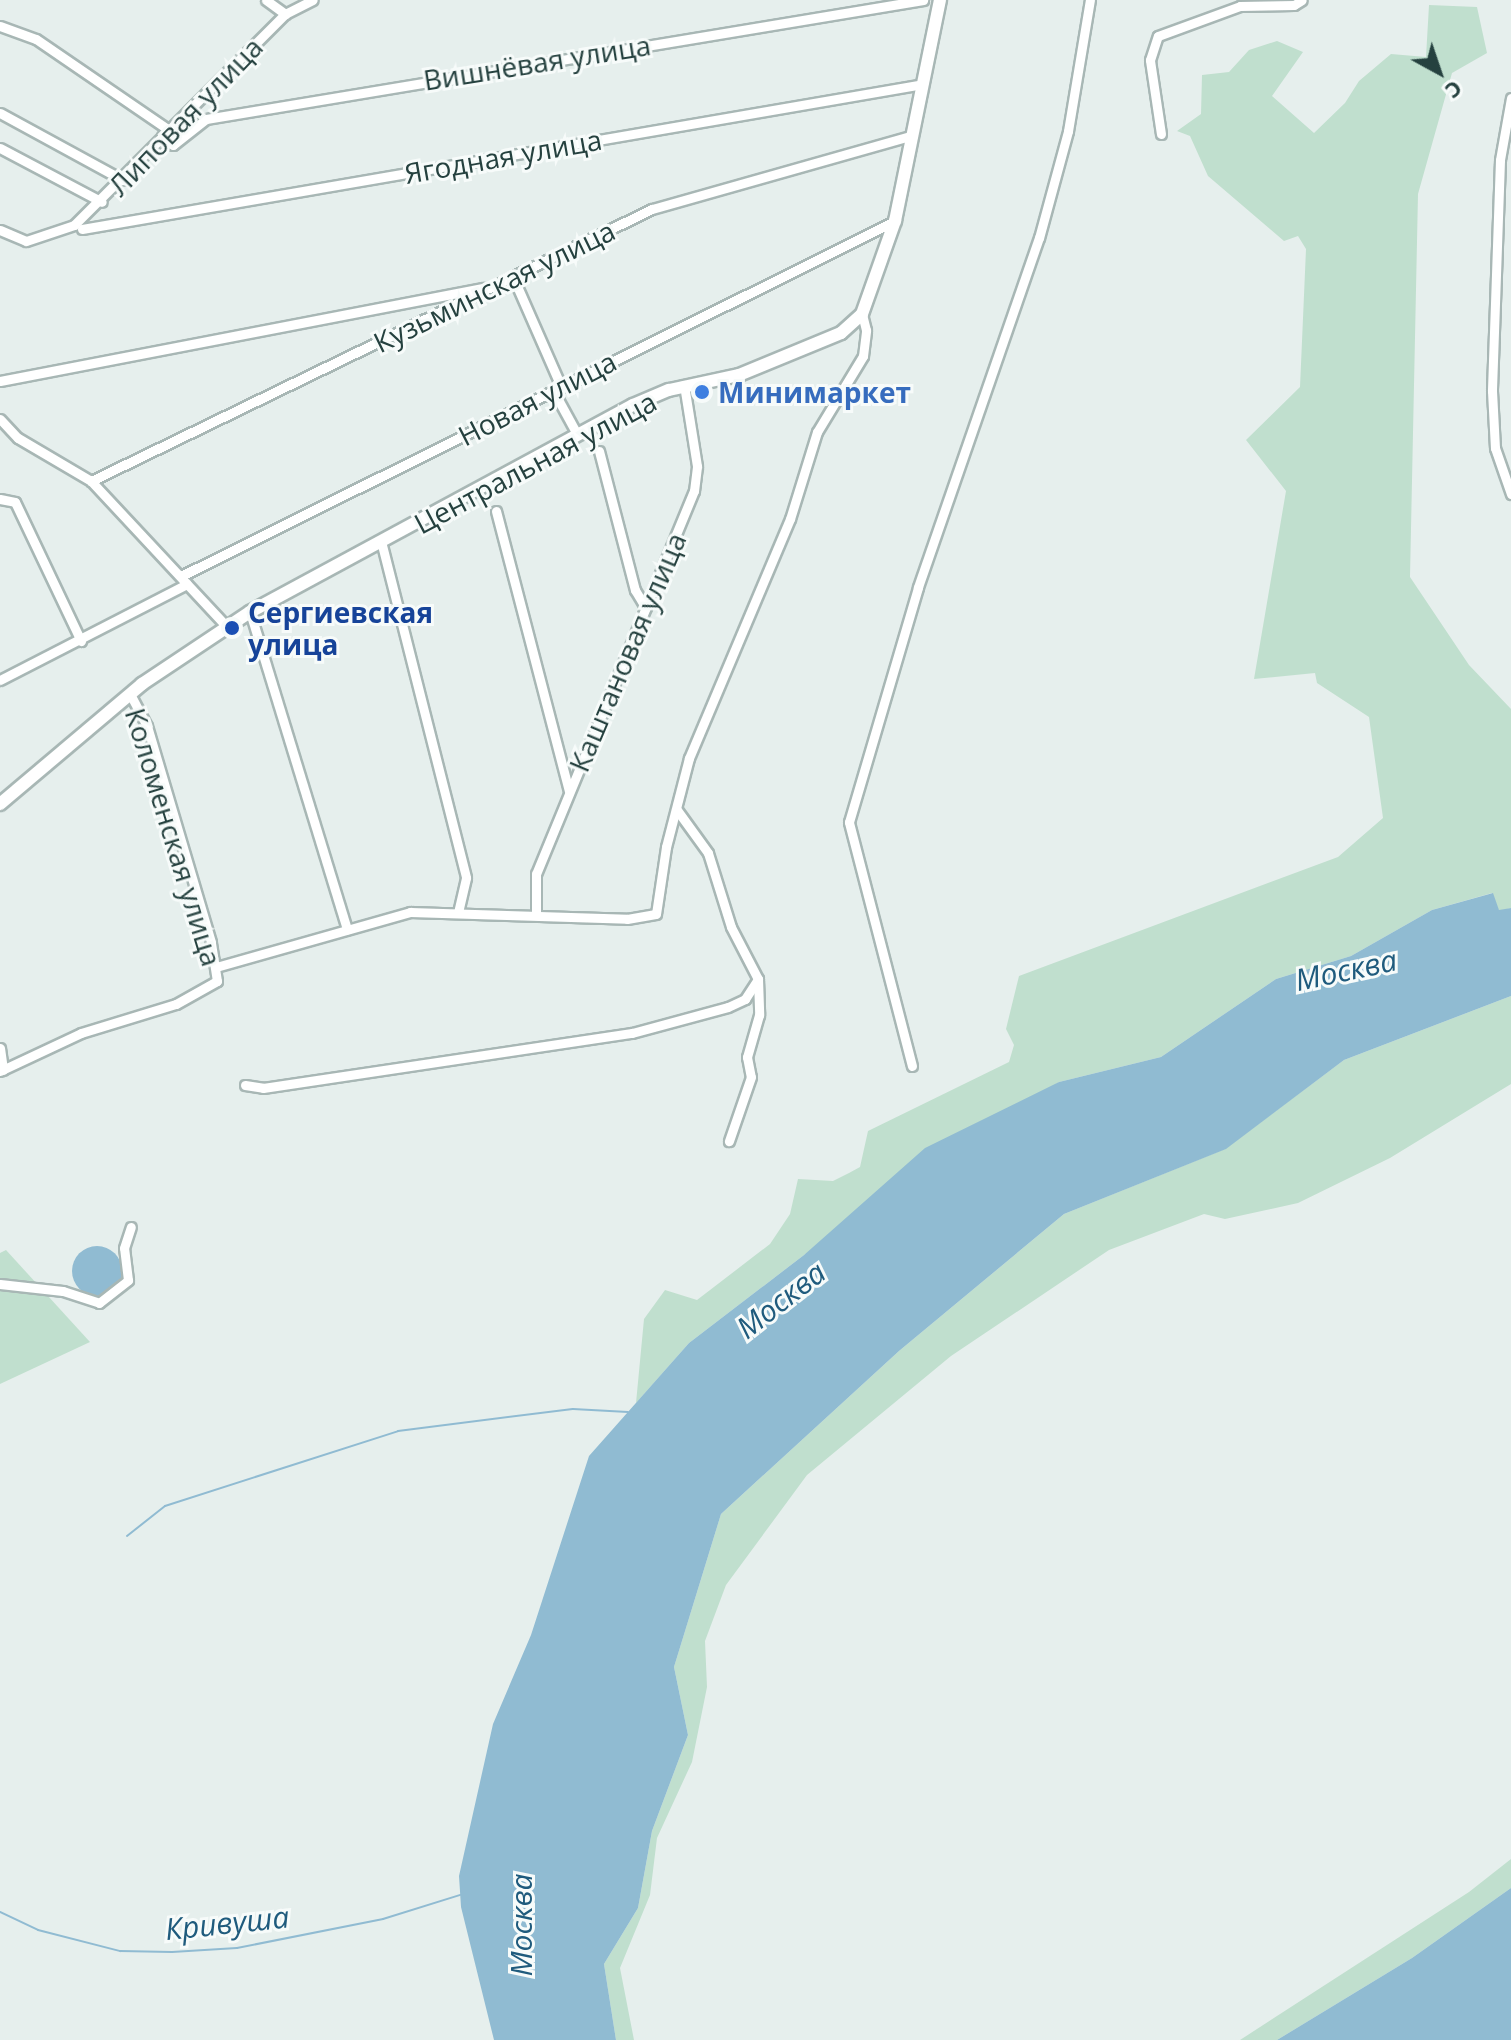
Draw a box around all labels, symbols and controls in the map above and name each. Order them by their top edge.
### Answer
street label: Вишнёвая улица [421,27,653,97]
street label: Липовая улица [101,30,269,202]
north arrow [1399,32,1479,112]
text: С [1439,74,1469,106]
street label: Ягодная улица [402,122,604,190]
street label: Кузьминская улица [368,213,620,359]
street label: Новая улица [452,344,622,452]
place label: Минимаркет [718,375,911,409]
marker: Минимаркет [693,383,711,401]
street label: Центральная улица [408,384,662,540]
street label: Каштановая улица [561,528,693,776]
place label: Сергиевская улица [248,595,433,661]
marker: Сергиевская улица [223,619,241,637]
street label: Коломенская улица [119,704,229,970]
water label: Москва [1292,942,1400,998]
water label: Москва [729,1254,833,1346]
water label: Москва [503,1873,539,1977]
water label: Кривуша [163,1899,291,1947]

